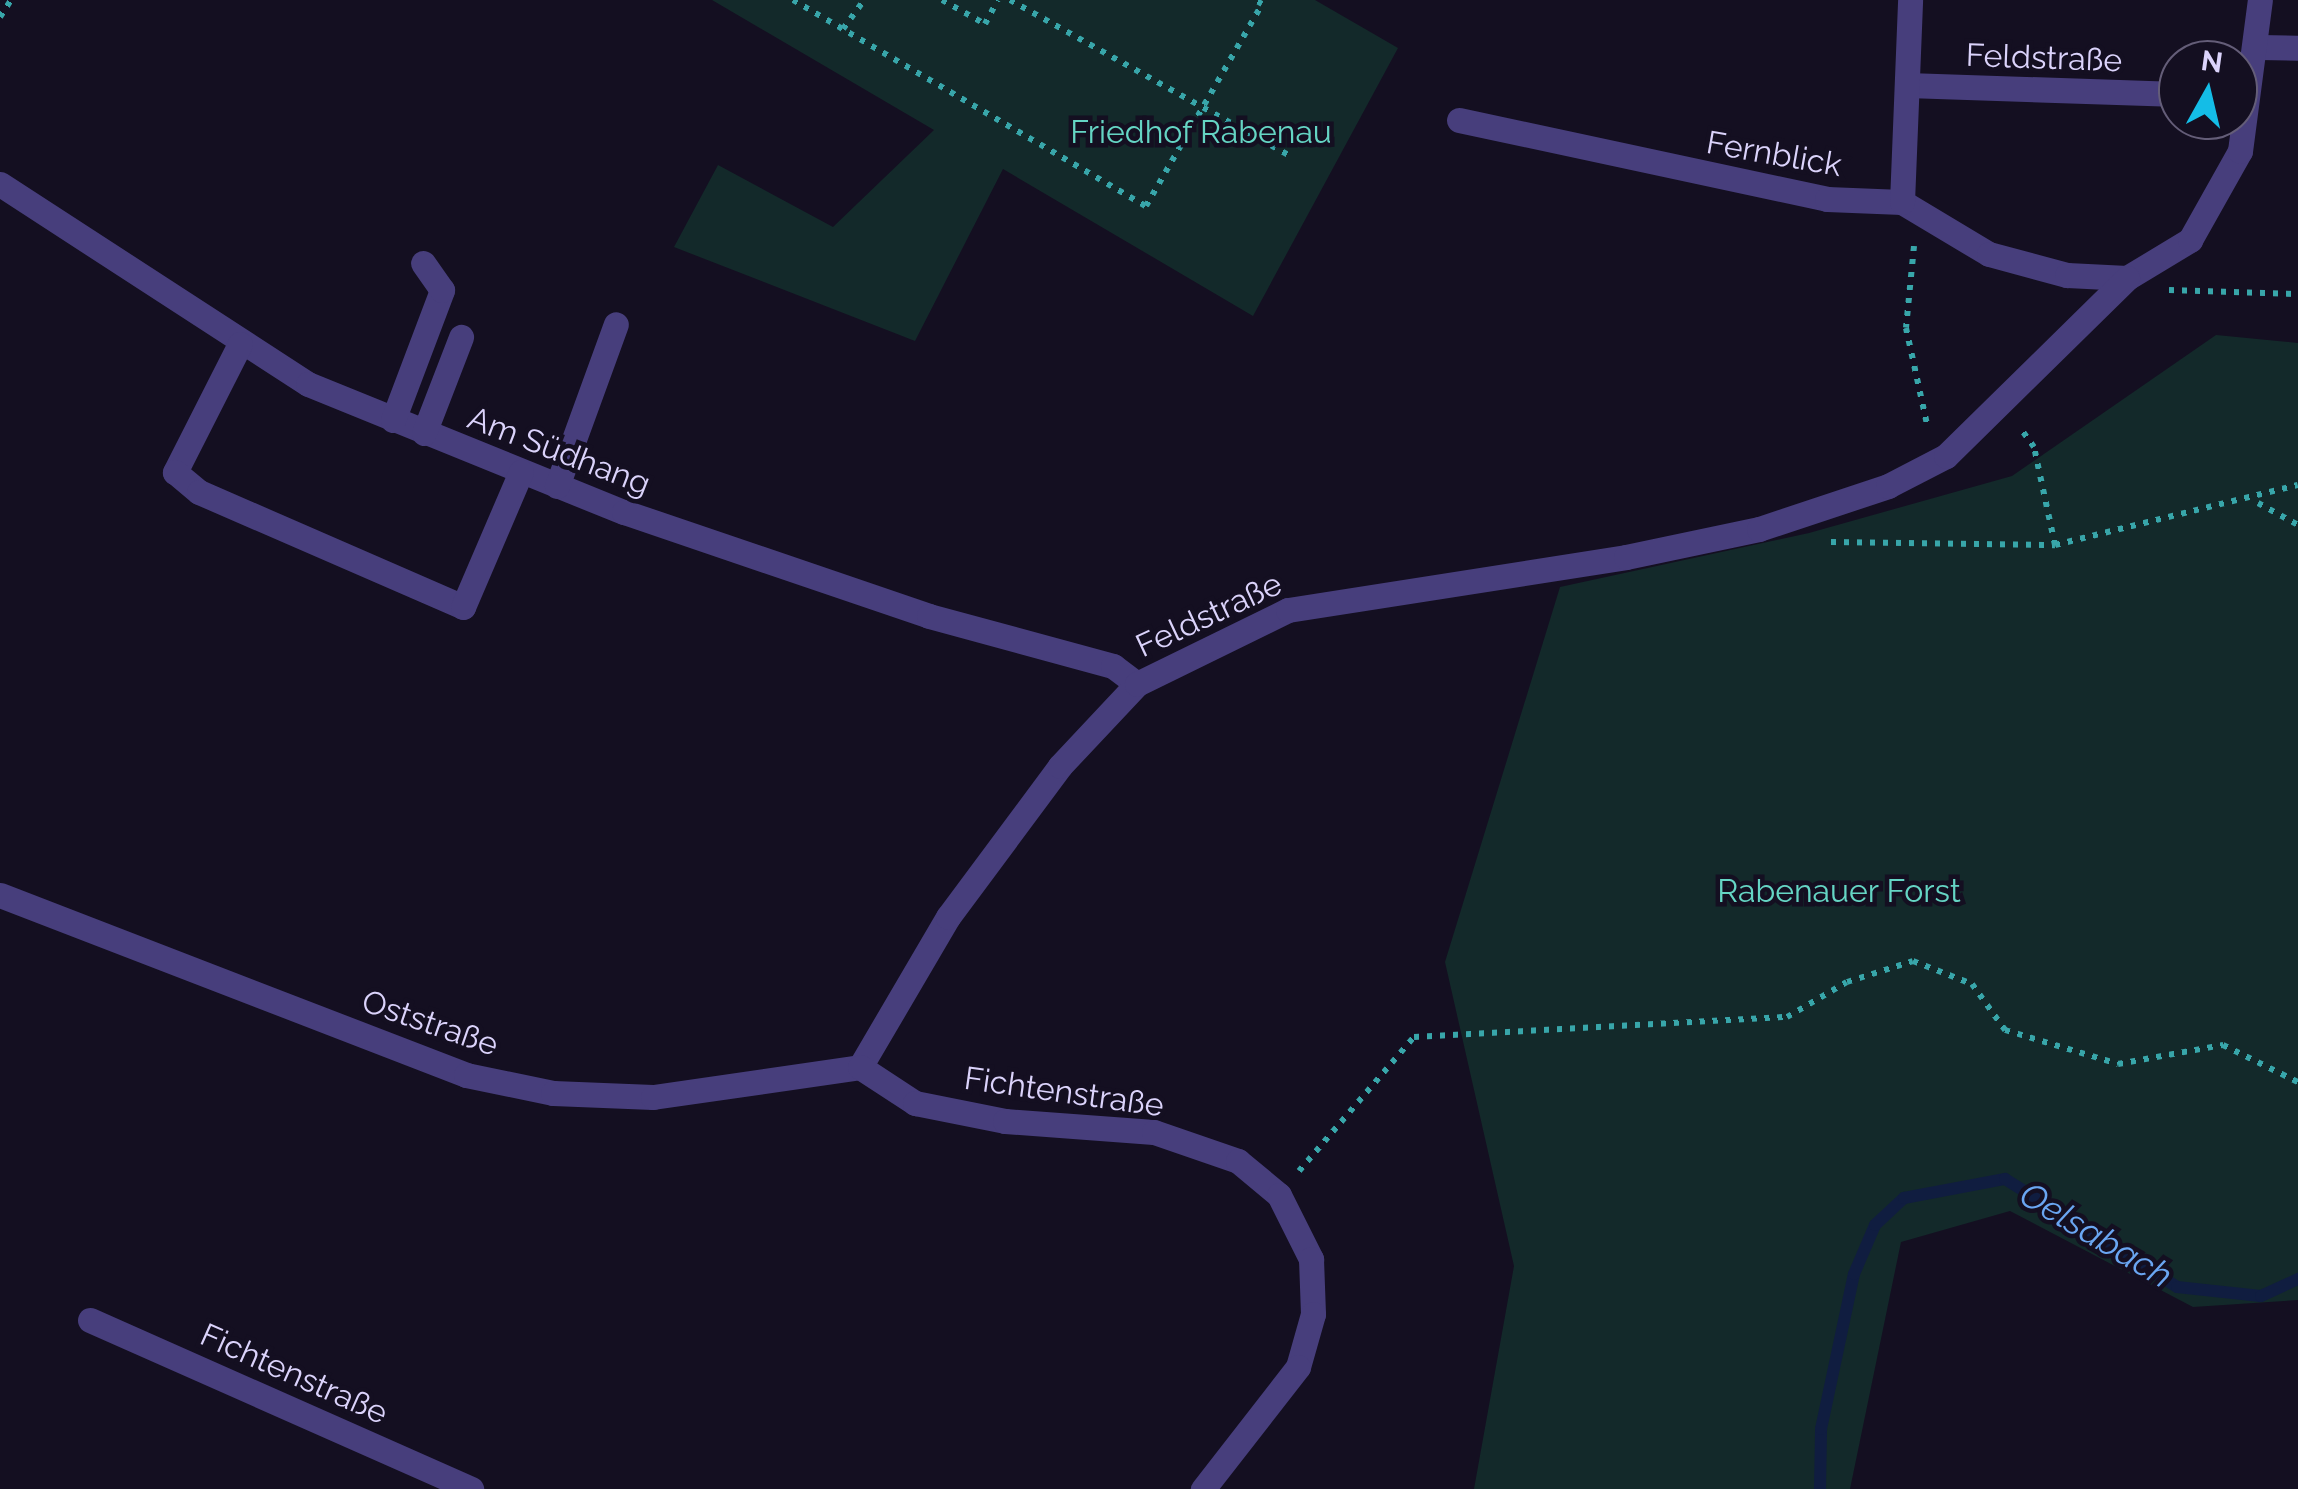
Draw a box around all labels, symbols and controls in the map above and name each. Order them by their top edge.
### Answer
street label: Feldstraße [1965,36,2123,80]
north arrow [2158,40,2258,140]
text: N [2199,44,2225,80]
park label: Friedhof Rabenau [1070,113,1332,151]
street label: Fernblick [1703,123,1845,185]
street label: Am Südhang [462,399,656,503]
street label: Feldstraße [1130,565,1288,665]
park label: Rabenauer Forst [1717,872,1961,910]
street label: Oststraße [357,982,503,1064]
street label: Fichtenstraße [962,1059,1166,1125]
water label: Oelsabach [2012,1173,2180,1297]
street label: Fichtenstraße [194,1316,394,1432]

